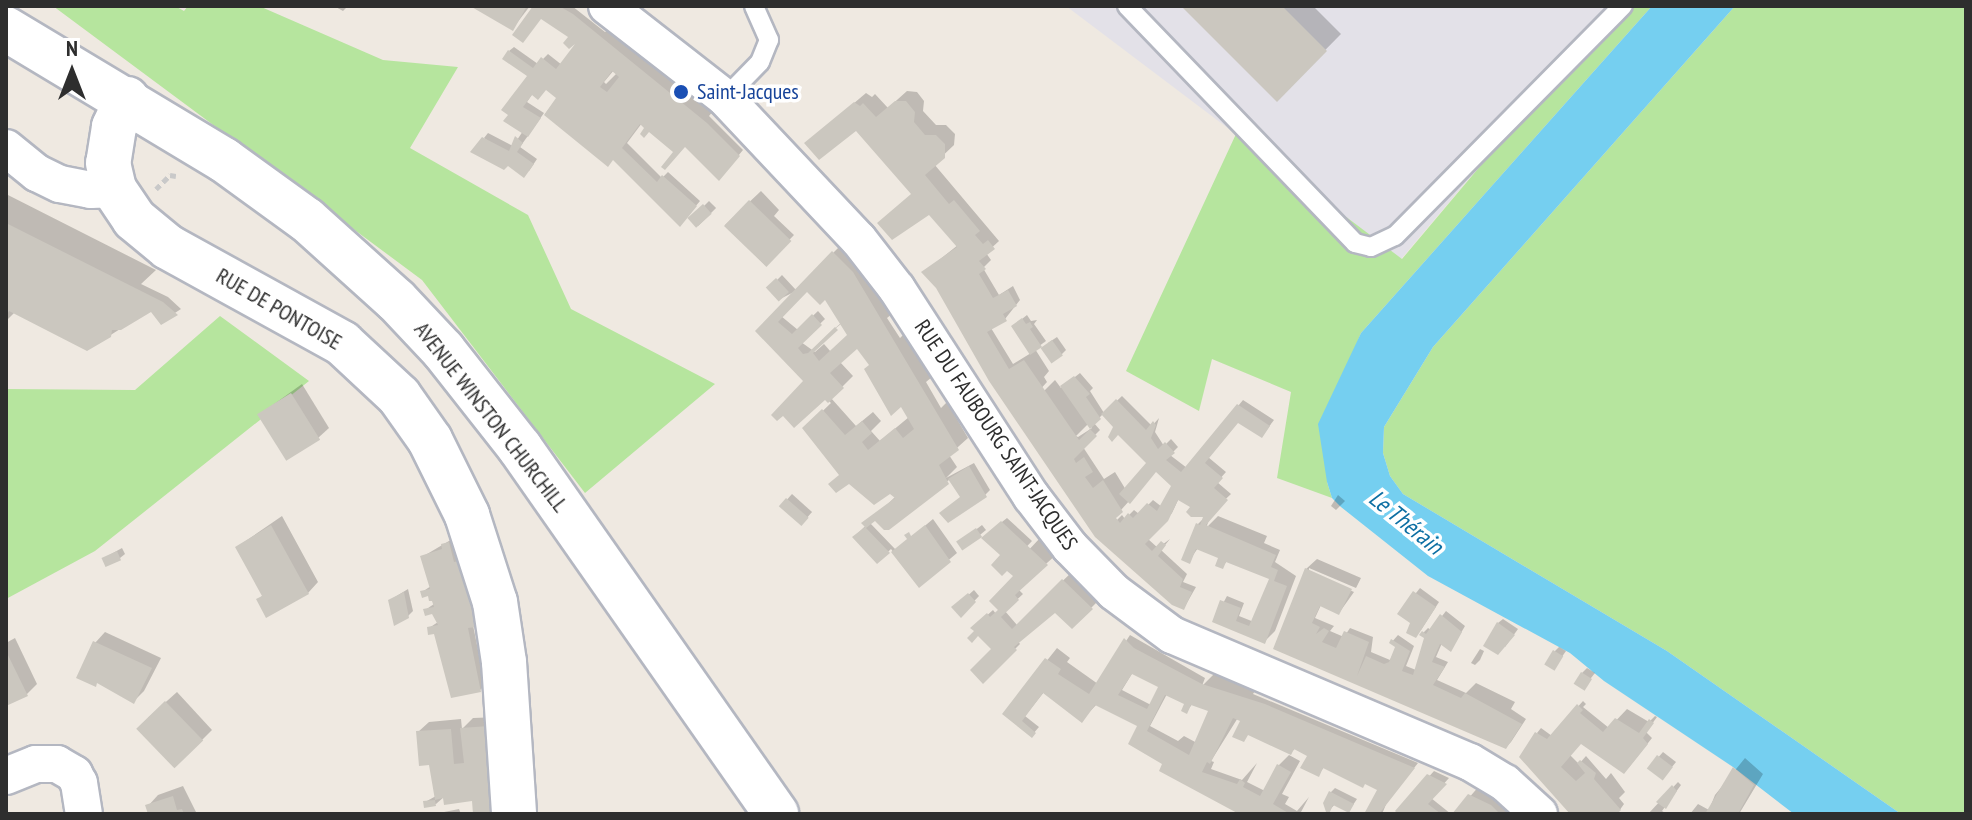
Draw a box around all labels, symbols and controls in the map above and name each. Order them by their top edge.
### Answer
north arrow [32,32,112,112]
text: N [66,34,78,62]
place label: Saint-Jacques [697,79,799,105]
marker: Saint-Jacques [672,83,690,101]
street label: RUE DE PONTOISE [212,262,346,356]
street label: RUE DU FAUBOURG SAINT-JACQUES [909,315,1083,555]
street label: AVENUE WINSTON CHURCHILL [409,317,573,517]
water label: Le Thérain [1363,483,1449,561]

